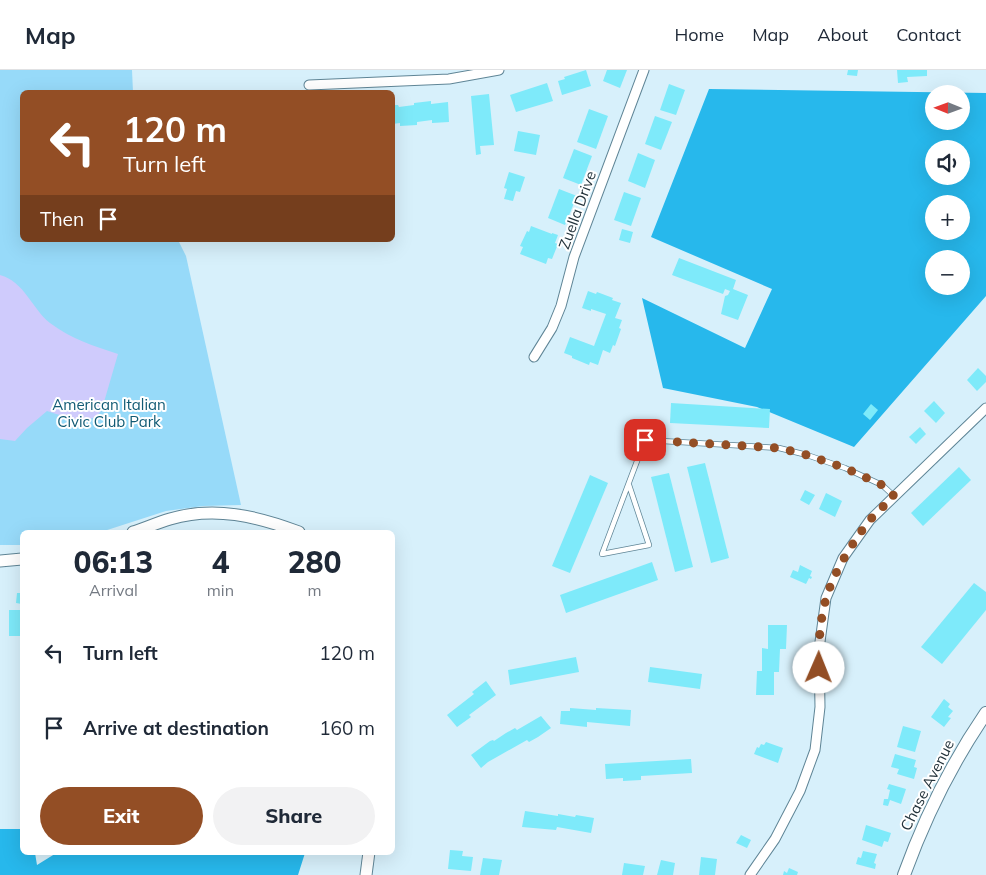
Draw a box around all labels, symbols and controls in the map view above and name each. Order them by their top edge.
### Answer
text: Map [25,20,76,50]
text: Home [674,23,724,46]
text: Map [752,23,789,46]
text: About [817,23,868,46]
text: Contact [896,23,961,46]
north arrow [925,85,970,130]
map controls [925,85,970,295]
text: 120 m [123,107,227,151]
icon: left [40,110,105,175]
button: sound [925,140,970,185]
text: Turn left [123,150,206,178]
street label: Zuella Drive [554,168,600,252]
button: + [925,195,970,240]
icon: arrive [94,205,122,233]
text: Then [40,207,84,231]
button: − [925,250,970,295]
park label: American Italian Civic Club Park [52,395,166,431]
pin [624,419,666,461]
icon: arrive [631,426,659,454]
text: 06:13 [73,543,153,581]
text: 4 [211,543,229,581]
text: 280 [288,543,342,581]
text: Arrival [89,580,138,600]
text: min [207,580,234,600]
text: m [307,580,322,600]
icon: left [40,639,68,667]
text: Turn left [83,641,158,665]
text: 120 m [319,641,375,665]
position arrow [792,641,844,693]
icon: arrive [40,714,68,742]
text: Arrive at destination [83,716,269,740]
text: 160 m [319,716,375,740]
street label: Chase Avenue [896,736,958,834]
button: Exit [40,787,203,845]
button: Share [213,787,375,845]

